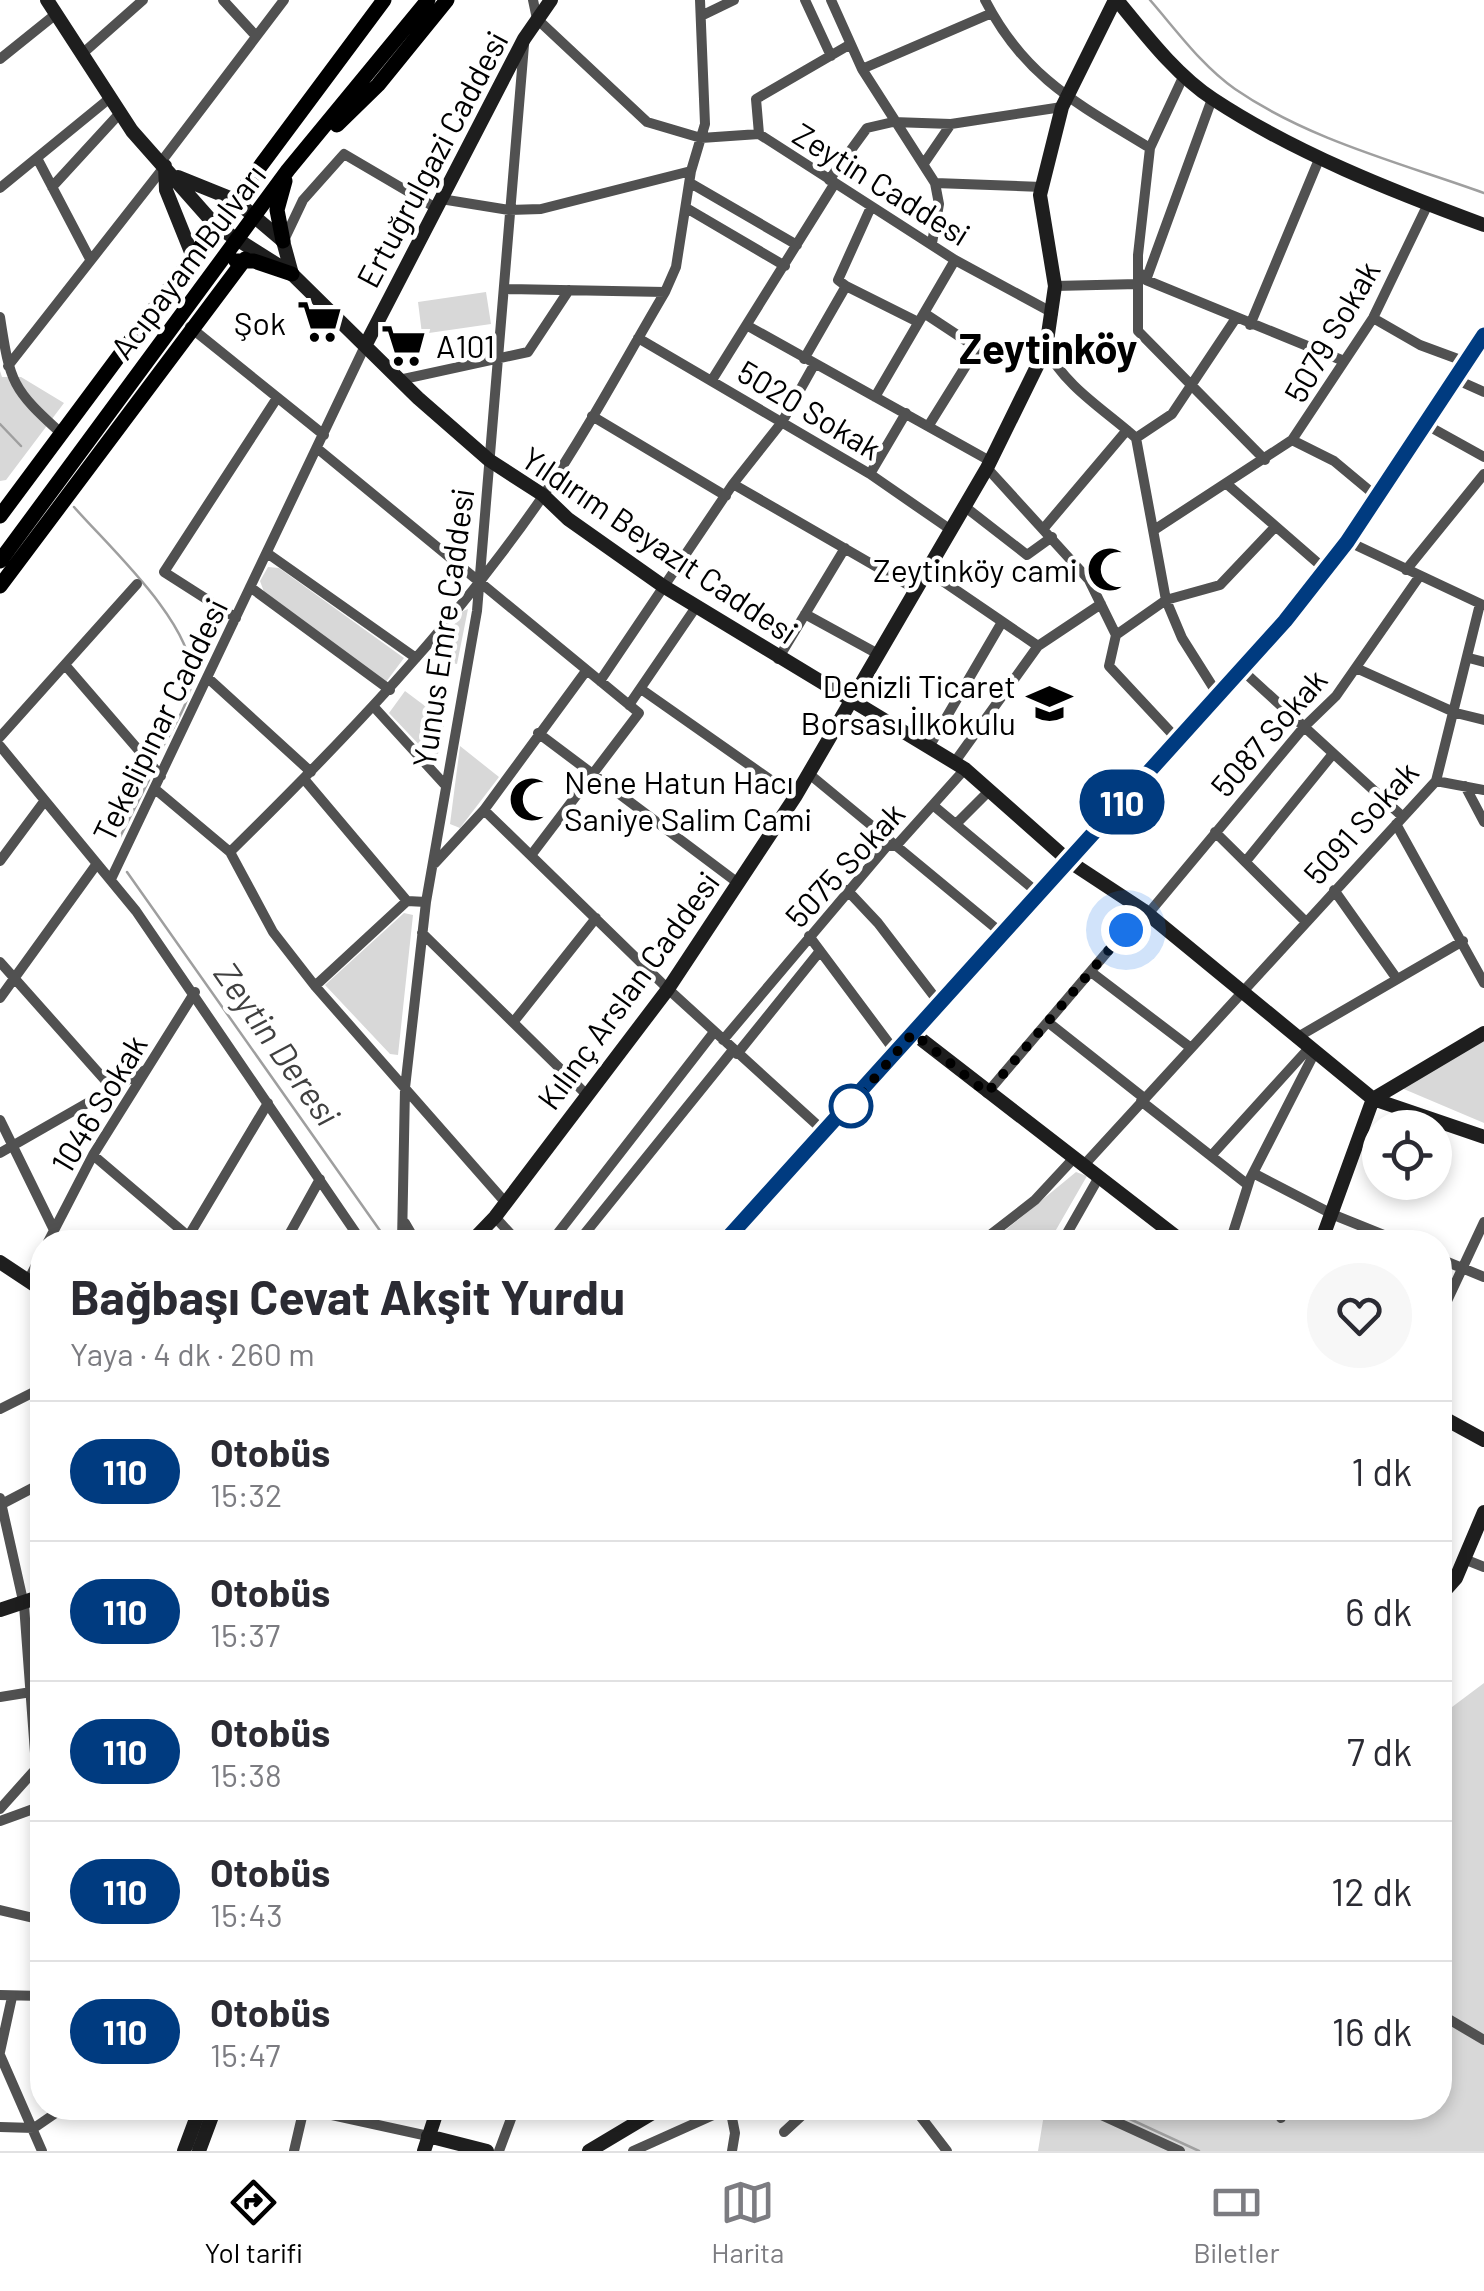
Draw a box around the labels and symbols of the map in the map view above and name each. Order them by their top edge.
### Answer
street label: Ertuğrulgazi Caddesi [348,25,514,293]
street label: Zeytin Caddesi [787,114,977,252]
street label: Acıpayam Bulvarı [102,156,272,366]
street label: 5079 Sokak [1275,254,1387,408]
supermarket icon: Şok [295,298,343,346]
place label: Şok [234,303,286,341]
supermarket icon: A101 [379,321,427,369]
district label: Zeytinköy [959,322,1137,373]
place label: A101 [436,326,495,364]
street label: 5020 Sokak [731,351,889,467]
street label: Yıldırım Beyazıt Caddesi [515,438,805,650]
street label: Yunus Emre Caddesi [404,486,480,770]
mosque icon: Zeytinköy cami [1086,545,1134,593]
place label: Zeytinköy cami [873,550,1077,588]
street label: Tekelipınar Caddesi [84,592,234,848]
street label: 5087 Sokak [1202,660,1334,804]
place label: Denizli Ticaret Borsası İlkokulu [800,666,1016,741]
school or university icon: Denizli Ticaret Borsası İlkokulu [1025,679,1073,727]
street label: 5091 Sokak [1295,753,1425,891]
place label: Nene Hatun Hacı Saniye Salim Cami [564,762,811,837]
line badge: 110 [1064,770,1180,834]
mosque icon: Nene Hatun Hacı Saniye Salim Cami [507,775,555,823]
street label: 5075 Sokak [777,794,911,934]
street label: Kılınç Arslan Caddesi [528,864,726,1116]
your location [1101,905,1151,955]
water label: Zeytin Deresi [207,954,350,1133]
street label: 1046 Sokak [42,1027,154,1179]
unlabelled marker [830,1085,872,1127]

